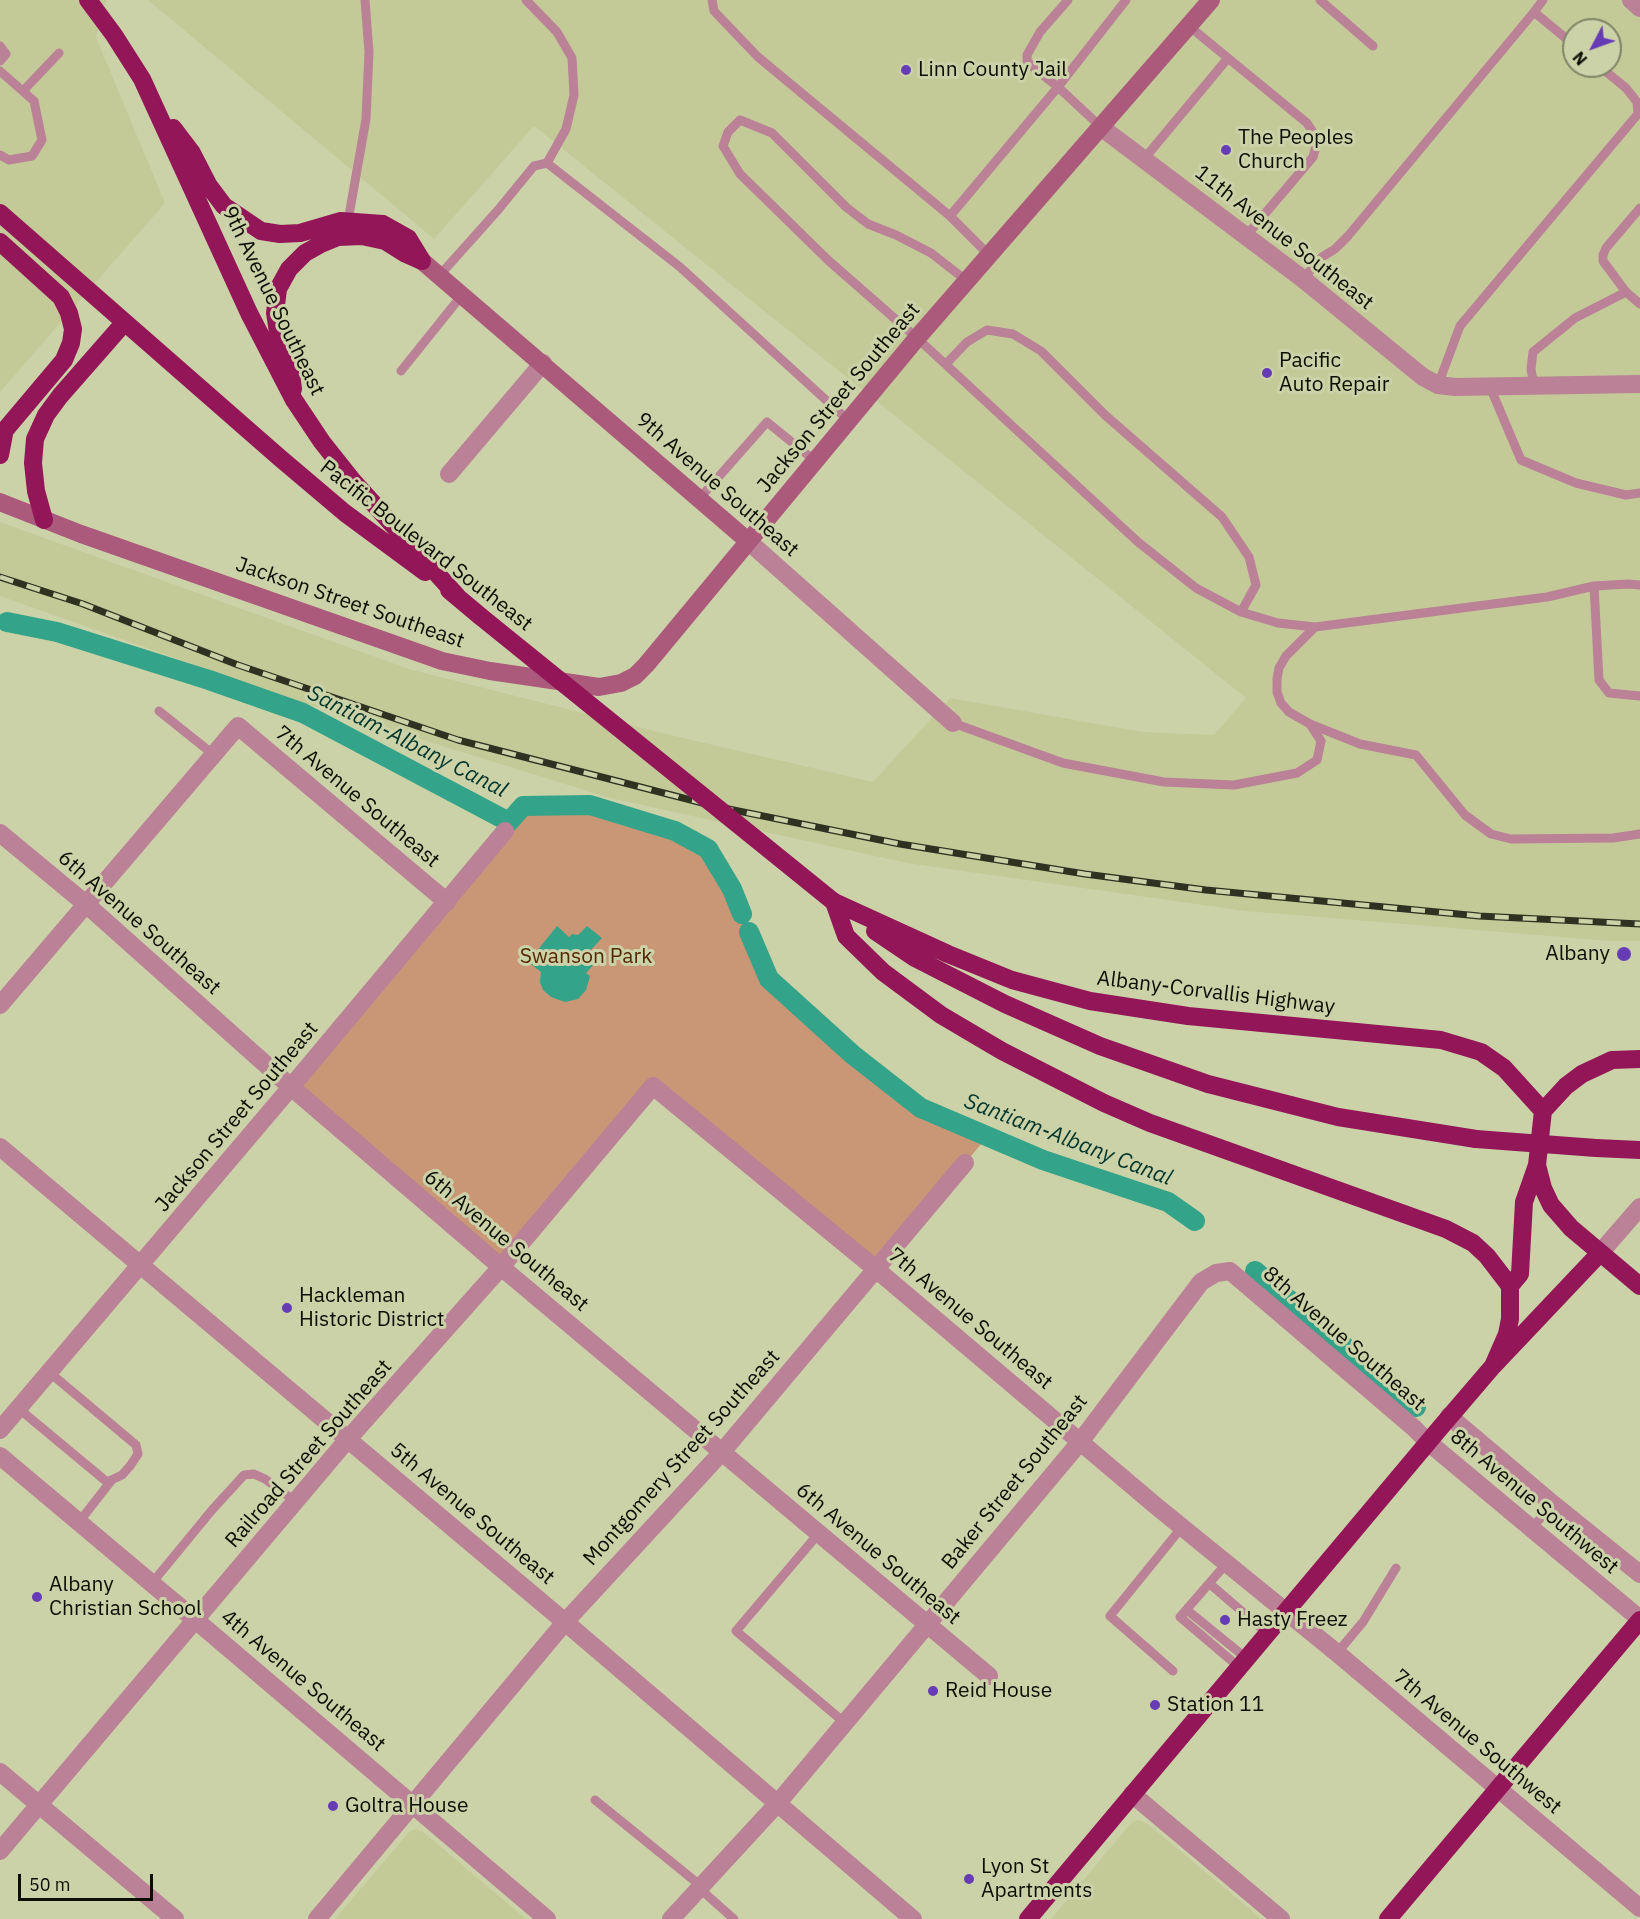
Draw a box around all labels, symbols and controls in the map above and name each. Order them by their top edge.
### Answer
north arrow [1562,18,1622,78]
text: N [1569,48,1591,69]
place label: Linn County Jail [918,57,1067,83]
marker: Linn County Jail [899,63,913,77]
place label: The Peoples Church [1238,125,1354,175]
marker: The Peoples Church [1219,143,1233,157]
street label: 11th Avenue Southeast [1190,160,1378,316]
street label: 9th Avenue Southeast [216,202,330,400]
street label: Jackson Street Southeast [752,298,926,498]
place label: Pacific Auto Repair [1279,348,1389,398]
marker: Pacific Auto Repair [1260,366,1274,380]
street label: 9th Avenue Southeast [631,407,803,563]
street label: Pacific Boulevard Southeast [315,455,537,637]
street label: Jackson Street Southeast [232,552,468,654]
water label: Santiam-Albany Canal [303,680,511,804]
street label: 7th Avenue Southeast [269,721,445,873]
street label: 6th Avenue Southeast [53,845,225,1001]
place label: Albany [1545,941,1610,967]
park label: Swanson Park [520,944,652,970]
marker: Albany [1615,945,1633,963]
street label: Albany-Corvallis Highway [1096,966,1336,1020]
street label: Jackson Street Southeast [150,1017,324,1217]
water label: Santiam-Albany Canal [960,1088,1176,1192]
street label: 6th Avenue Southeast [418,1165,594,1317]
street label: 7th Avenue Southeast [882,1243,1058,1395]
street label: 8th Avenue Southeast [1258,1261,1430,1417]
place label: Hackleman Historic District [299,1283,444,1333]
marker: Hackleman Historic District [280,1301,294,1315]
street label: Montgomery Street Southeast [578,1345,786,1571]
street label: Railroad Street Southeast [220,1355,398,1553]
street label: Baker Street Southeast [937,1389,1093,1575]
street label: 8th Avenue Southwest [1445,1424,1623,1580]
street label: 5th Avenue Southeast [384,1438,560,1590]
street label: 6th Avenue Southeast [790,1478,966,1630]
place label: Albany Christian School [49,1572,202,1622]
marker: Albany Christian School [30,1590,44,1604]
street label: 4th Avenue Southeast [215,1605,391,1757]
place label: Hasty Freez [1237,1607,1348,1633]
marker: Hasty Freez [1218,1613,1232,1627]
street label: 7th Avenue Southwest [1388,1664,1566,1820]
place label: Reid House [945,1678,1052,1704]
marker: Reid House [926,1684,940,1698]
place label: Station 11 [1167,1692,1264,1718]
marker: Station 11 [1148,1698,1162,1712]
place label: Goltra House [345,1793,468,1819]
marker: Goltra House [326,1799,340,1813]
place label: Lyon St Apartments [981,1854,1092,1904]
scale bar [21,1862,156,1900]
marker: Lyon St Apartments [962,1872,976,1886]
text: 50 m [29,1873,71,1896]

